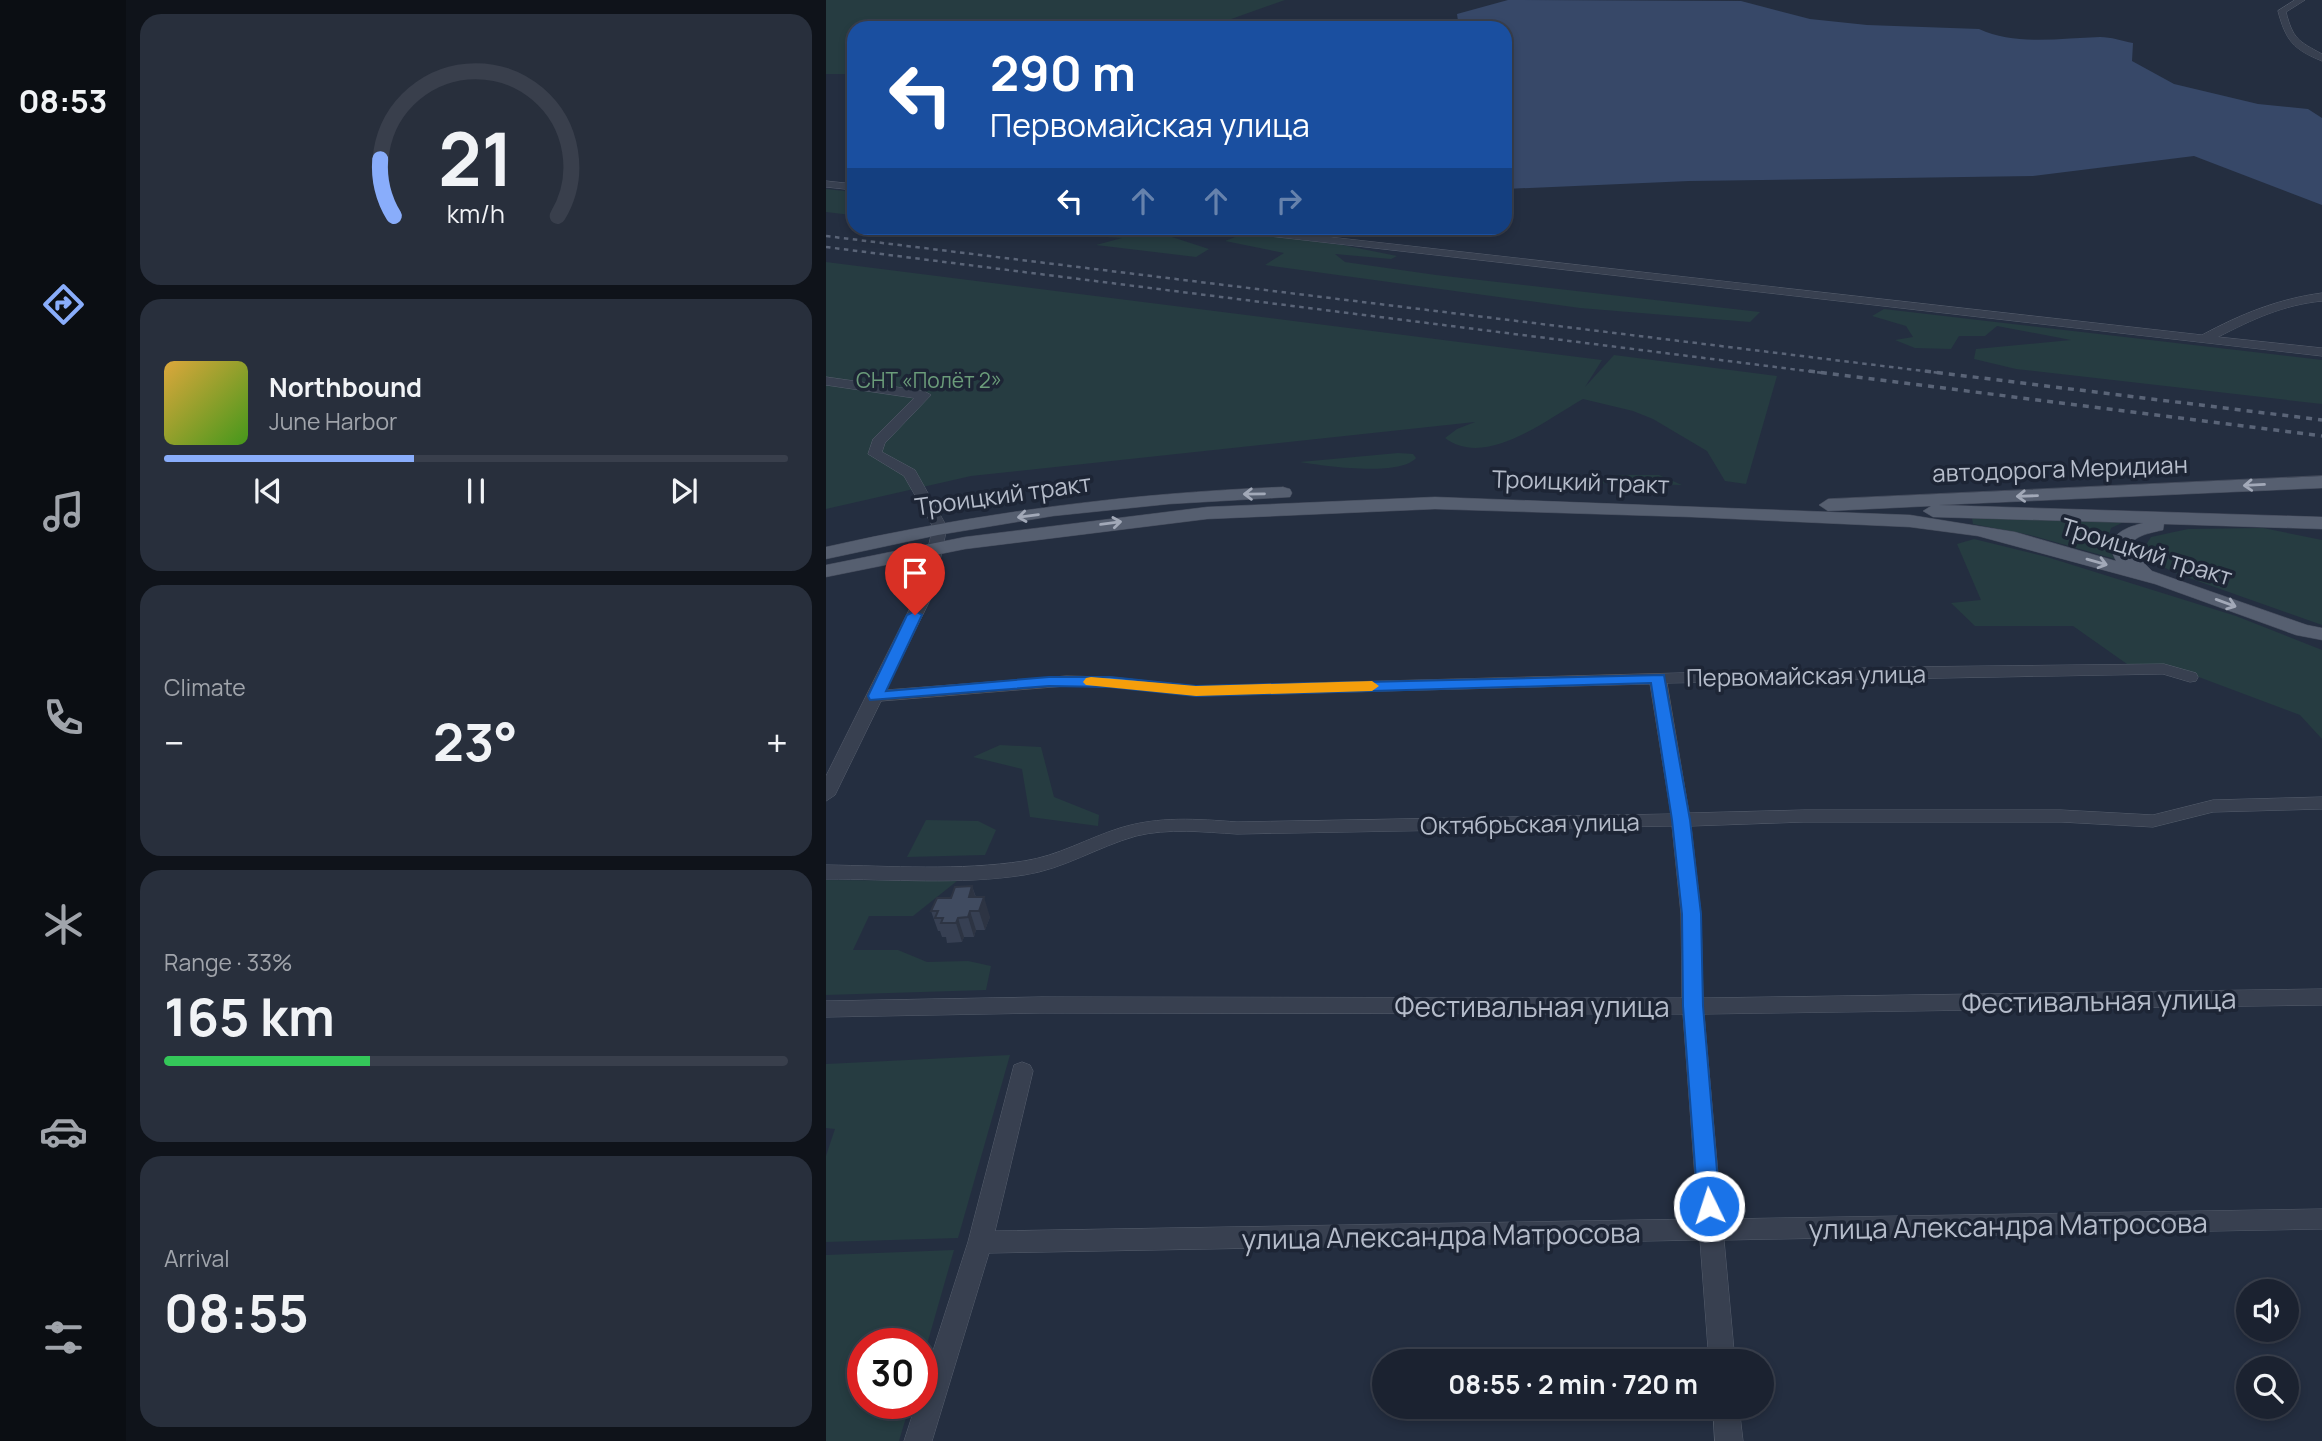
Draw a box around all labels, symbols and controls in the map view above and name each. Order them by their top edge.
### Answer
text: 290 m [990,39,1136,106]
icon: left [875,49,966,140]
text: 08:53 [19,79,107,123]
text: Первомайская улица [990,103,1310,147]
text: 21 [438,108,514,208]
icon: left [1051,182,1089,220]
icon: ahead [1124,182,1162,220]
icon: ahead [1197,182,1235,220]
icon: right [1270,182,1308,220]
text: km/h [447,196,505,231]
icon: directions [39,280,88,329]
park label: СНТ «Полёт 2» [856,366,1002,394]
text: Northbound [269,369,422,405]
text: June Harbor [269,405,397,437]
street label: автодорога Меридиан [1932,447,2188,489]
street label: Троицкий тракт [1492,461,1670,501]
street label: Троицкий тракт [913,465,1093,523]
icon: previous [249,472,287,510]
icon: pause [457,472,495,510]
icon: next [665,472,703,510]
one-way arrow [2243,479,2266,492]
icon: music [39,487,88,536]
one-way arrow [1243,487,1266,501]
one-way arrow [2015,490,2038,503]
one-way arrow [1017,509,1040,522]
street label: Троицкий тракт [2057,509,2237,593]
one-way arrow [1099,516,1121,529]
pin [885,543,945,615]
icon: arrive [896,554,934,592]
one-way arrow [2086,556,2108,569]
one-way arrow [2215,598,2237,611]
street label: Первомайская улица [1686,656,1926,694]
text: Climate [164,671,246,703]
icon: phone [39,693,88,742]
text: 23° [433,706,518,777]
text: − [164,716,185,768]
text: + [766,716,788,768]
street label: Октябрьская улица [1420,805,1640,841]
icon: climate [39,900,88,949]
text: Range · 33% [164,946,293,978]
street label: Фестивальная улица [1961,979,2237,1021]
text: 165 km [164,981,335,1052]
street label: Фестивальная улица [1395,987,1669,1025]
icon: car [39,1107,88,1156]
position arrow [1672,1169,1746,1243]
street label: улица Александра Матросова [1808,1203,2208,1247]
street label: улица Александра Матросова [1241,1213,1641,1257]
text: Arrival [164,1242,230,1274]
text: 08:55 [164,1277,309,1348]
map controls [2236,1279,2299,1419]
button: sound [2236,1279,2299,1342]
icon: filters [39,1313,88,1362]
speed limit sign: 30 [847,1328,938,1419]
button: search [2236,1356,2299,1419]
text: 08:55 · 2 min · 720 m [1448,1366,1698,1402]

